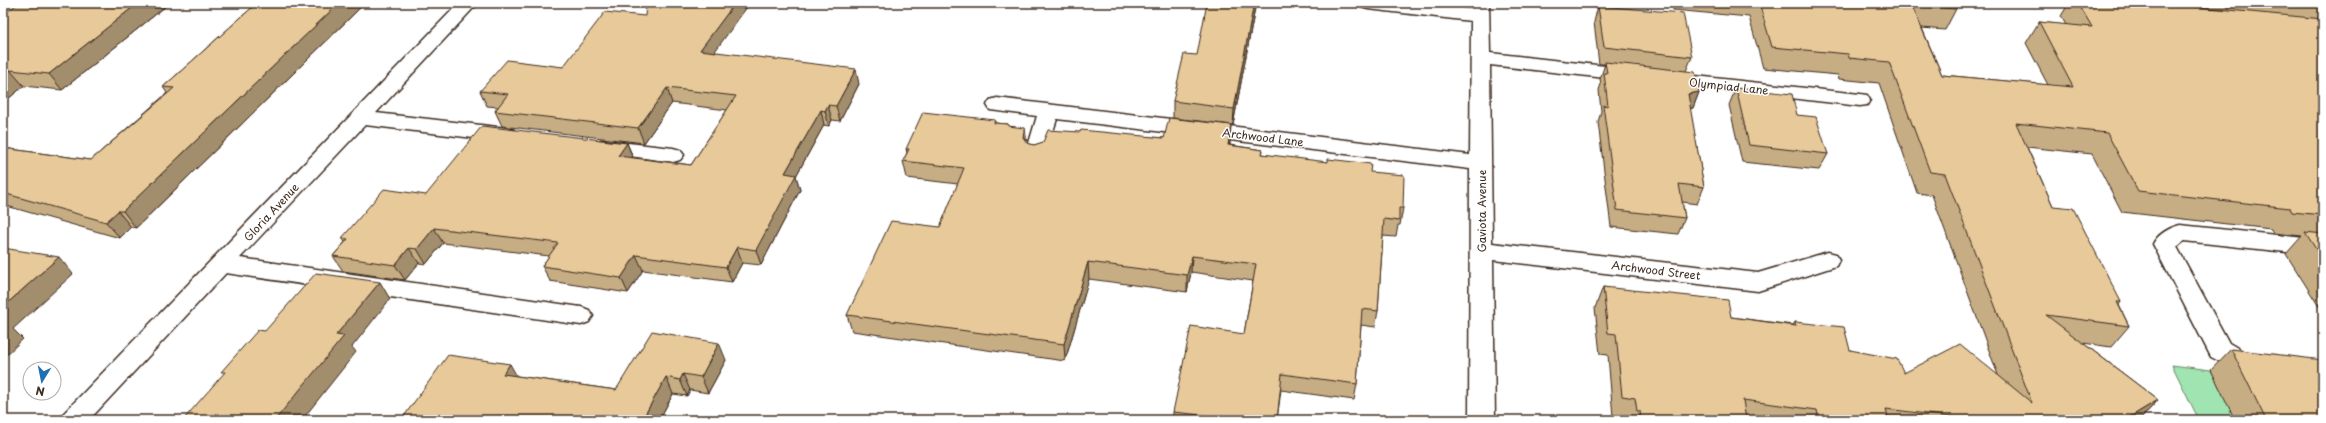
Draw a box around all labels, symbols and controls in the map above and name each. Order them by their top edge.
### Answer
street label: Olympiad Lane [1688,73,1770,99]
street label: Archwood Lane [1221,124,1305,150]
street label: Gaviota Avenue [1473,169,1490,252]
street label: Gloria Avenue [239,179,303,245]
street label: Archwood Street [1611,256,1702,284]
north arrow [22,361,62,401]
text: N [34,382,46,400]

